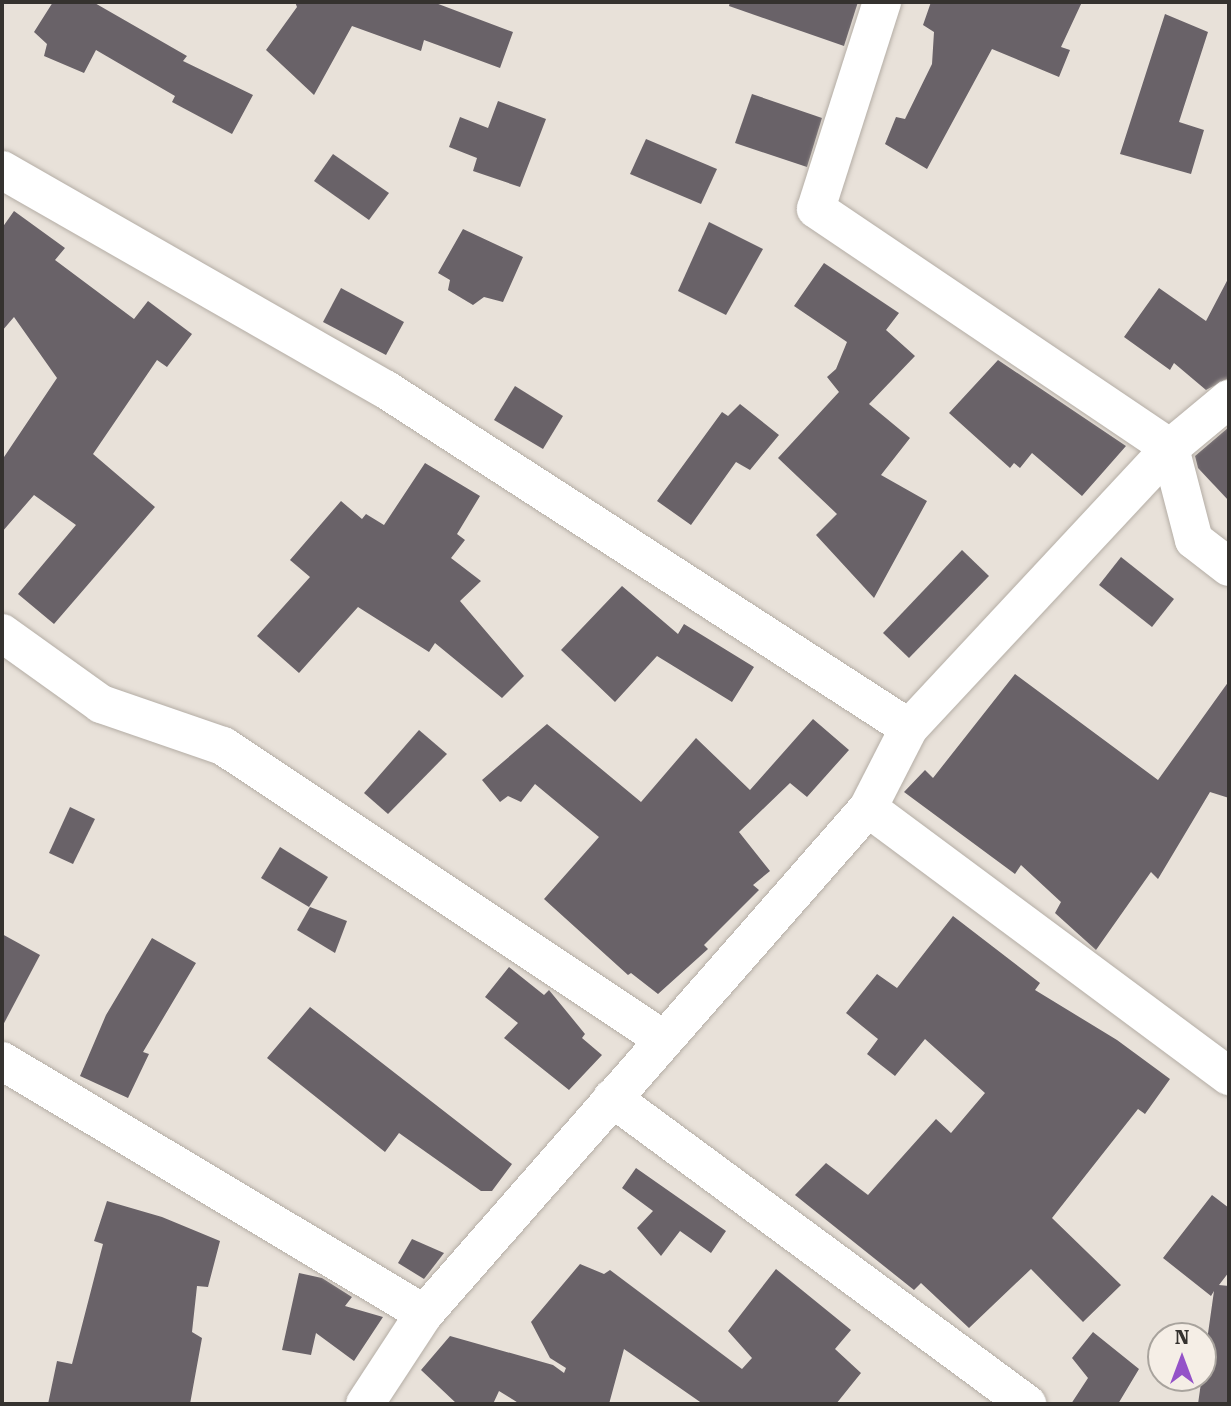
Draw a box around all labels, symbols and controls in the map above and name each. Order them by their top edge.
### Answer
north arrow [1147,1322,1217,1392]
text: N [1175,1326,1189,1349]

